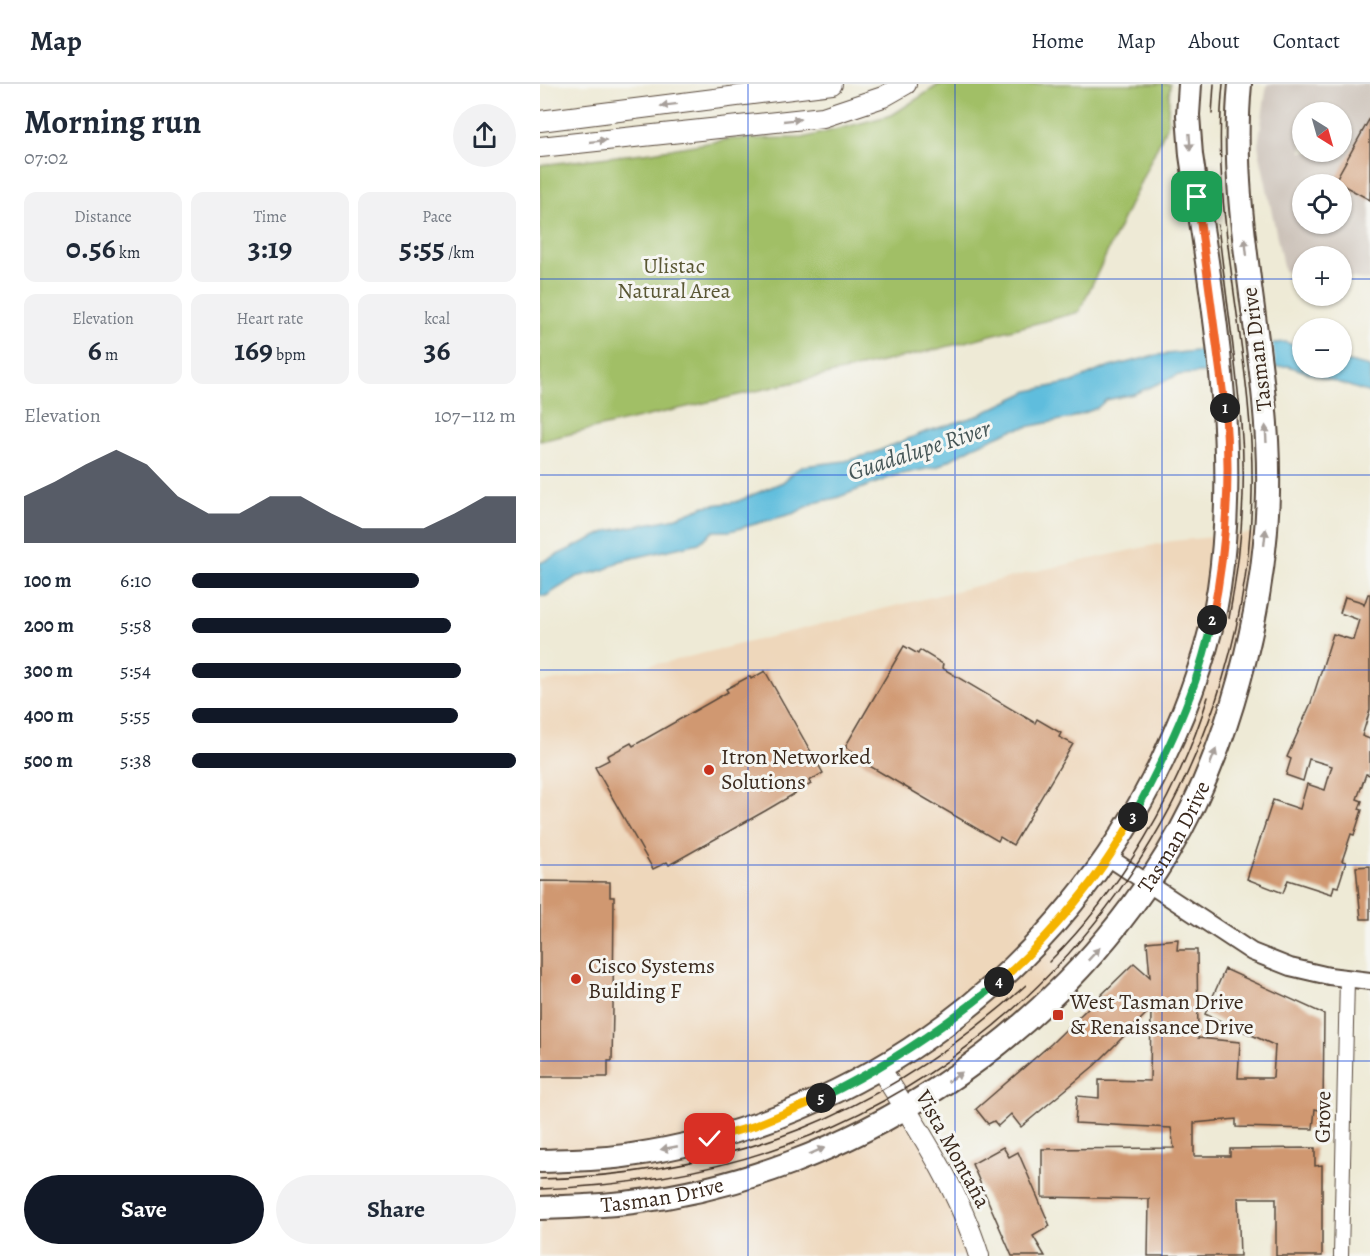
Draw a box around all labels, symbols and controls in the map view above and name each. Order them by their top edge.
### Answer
text: Map [30,22,82,60]
text: Home [1031,27,1084,55]
text: Map [1117,27,1155,55]
text: About [1188,27,1240,55]
text: Contact [1273,27,1340,55]
text: Morning run [24,99,201,144]
one-way arrow [660,100,679,110]
north arrow [1292,102,1352,162]
map controls [1292,102,1352,378]
button: share [453,104,516,167]
one-way arrow [783,115,802,125]
one-way arrow [1185,133,1194,152]
one-way arrow [589,136,608,146]
text: 07:02 [24,144,68,171]
pin [1171,171,1222,222]
button: locate [1292,174,1352,234]
icon: arrive [1180,180,1213,213]
text: Distance [74,206,132,228]
text: Time [253,206,287,228]
text: Pace [422,206,452,228]
text: 0.56 [66,228,116,268]
text: 3:19 [248,228,292,268]
text: 5:55 [399,228,445,268]
one-way arrow [1241,238,1250,257]
text: km [116,242,140,264]
text: /km [445,242,475,264]
button: + [1292,246,1352,306]
park label: Ulistac Natural Area [617,251,732,306]
street label: Tasman Drive [1235,285,1279,413]
text: Elevation [72,308,134,330]
text: Heart rate [237,308,303,330]
text: kcal [424,308,450,330]
button: − [1292,318,1352,378]
text: 6 [88,330,102,370]
text: 169 [234,330,273,370]
text: 36 [424,330,450,370]
text: m [102,344,118,366]
text: bpm [273,344,306,366]
pin: 1 [1210,393,1240,423]
text: 1 [1222,397,1228,419]
text: Elevation [24,402,101,429]
text: 107–112 m [434,402,516,429]
water label: Guadalupe River [844,412,995,488]
one-way arrow [1262,424,1271,443]
one-way arrow [1260,527,1270,546]
text: 100 m [24,567,72,594]
text: 6:10 [120,567,152,594]
pin: 2 [1197,605,1227,635]
text: 2 [1208,609,1216,631]
text: 200 m [24,612,74,639]
text: 5:58 [120,612,152,639]
text: 300 m [24,657,73,684]
text: 5:54 [120,657,151,684]
text: 400 m [24,702,74,729]
text: 5:55 [120,702,151,729]
place label: Itron Networked Solutions [721,742,871,797]
text: 500 m [24,747,73,774]
text: 5:38 [120,747,151,774]
one-way arrow [1208,747,1218,765]
marker: Itron Networked Solutions [702,763,716,777]
street label: Tasman Drive [1131,776,1217,899]
pin: 3 [1118,802,1148,832]
text: 3 [1130,806,1136,828]
one-way arrow [1086,947,1100,961]
place label: Cisco Systems Building F [588,951,715,1006]
pin: 4 [984,967,1014,997]
text: 4 [995,971,1003,993]
marker: Cisco Systems Building F [569,972,583,986]
place label: West Tasman Drive & Renaissance Drive [1069,987,1254,1042]
marker: West Tasman Drive & Renaissance Drive [1051,1008,1065,1022]
one-way arrow [946,1071,962,1083]
pin: 5 [806,1083,836,1113]
street label: Vista Montaña [908,1084,998,1214]
text: 5 [818,1087,824,1109]
street label: Grove [1308,1091,1338,1143]
pin [684,1113,735,1164]
icon: check [693,1122,726,1155]
one-way arrow [659,1144,678,1153]
one-way arrow [808,1146,826,1155]
street label: Tasman Drive [599,1170,727,1220]
button: Save [24,1175,264,1244]
button: Share [276,1175,516,1244]

